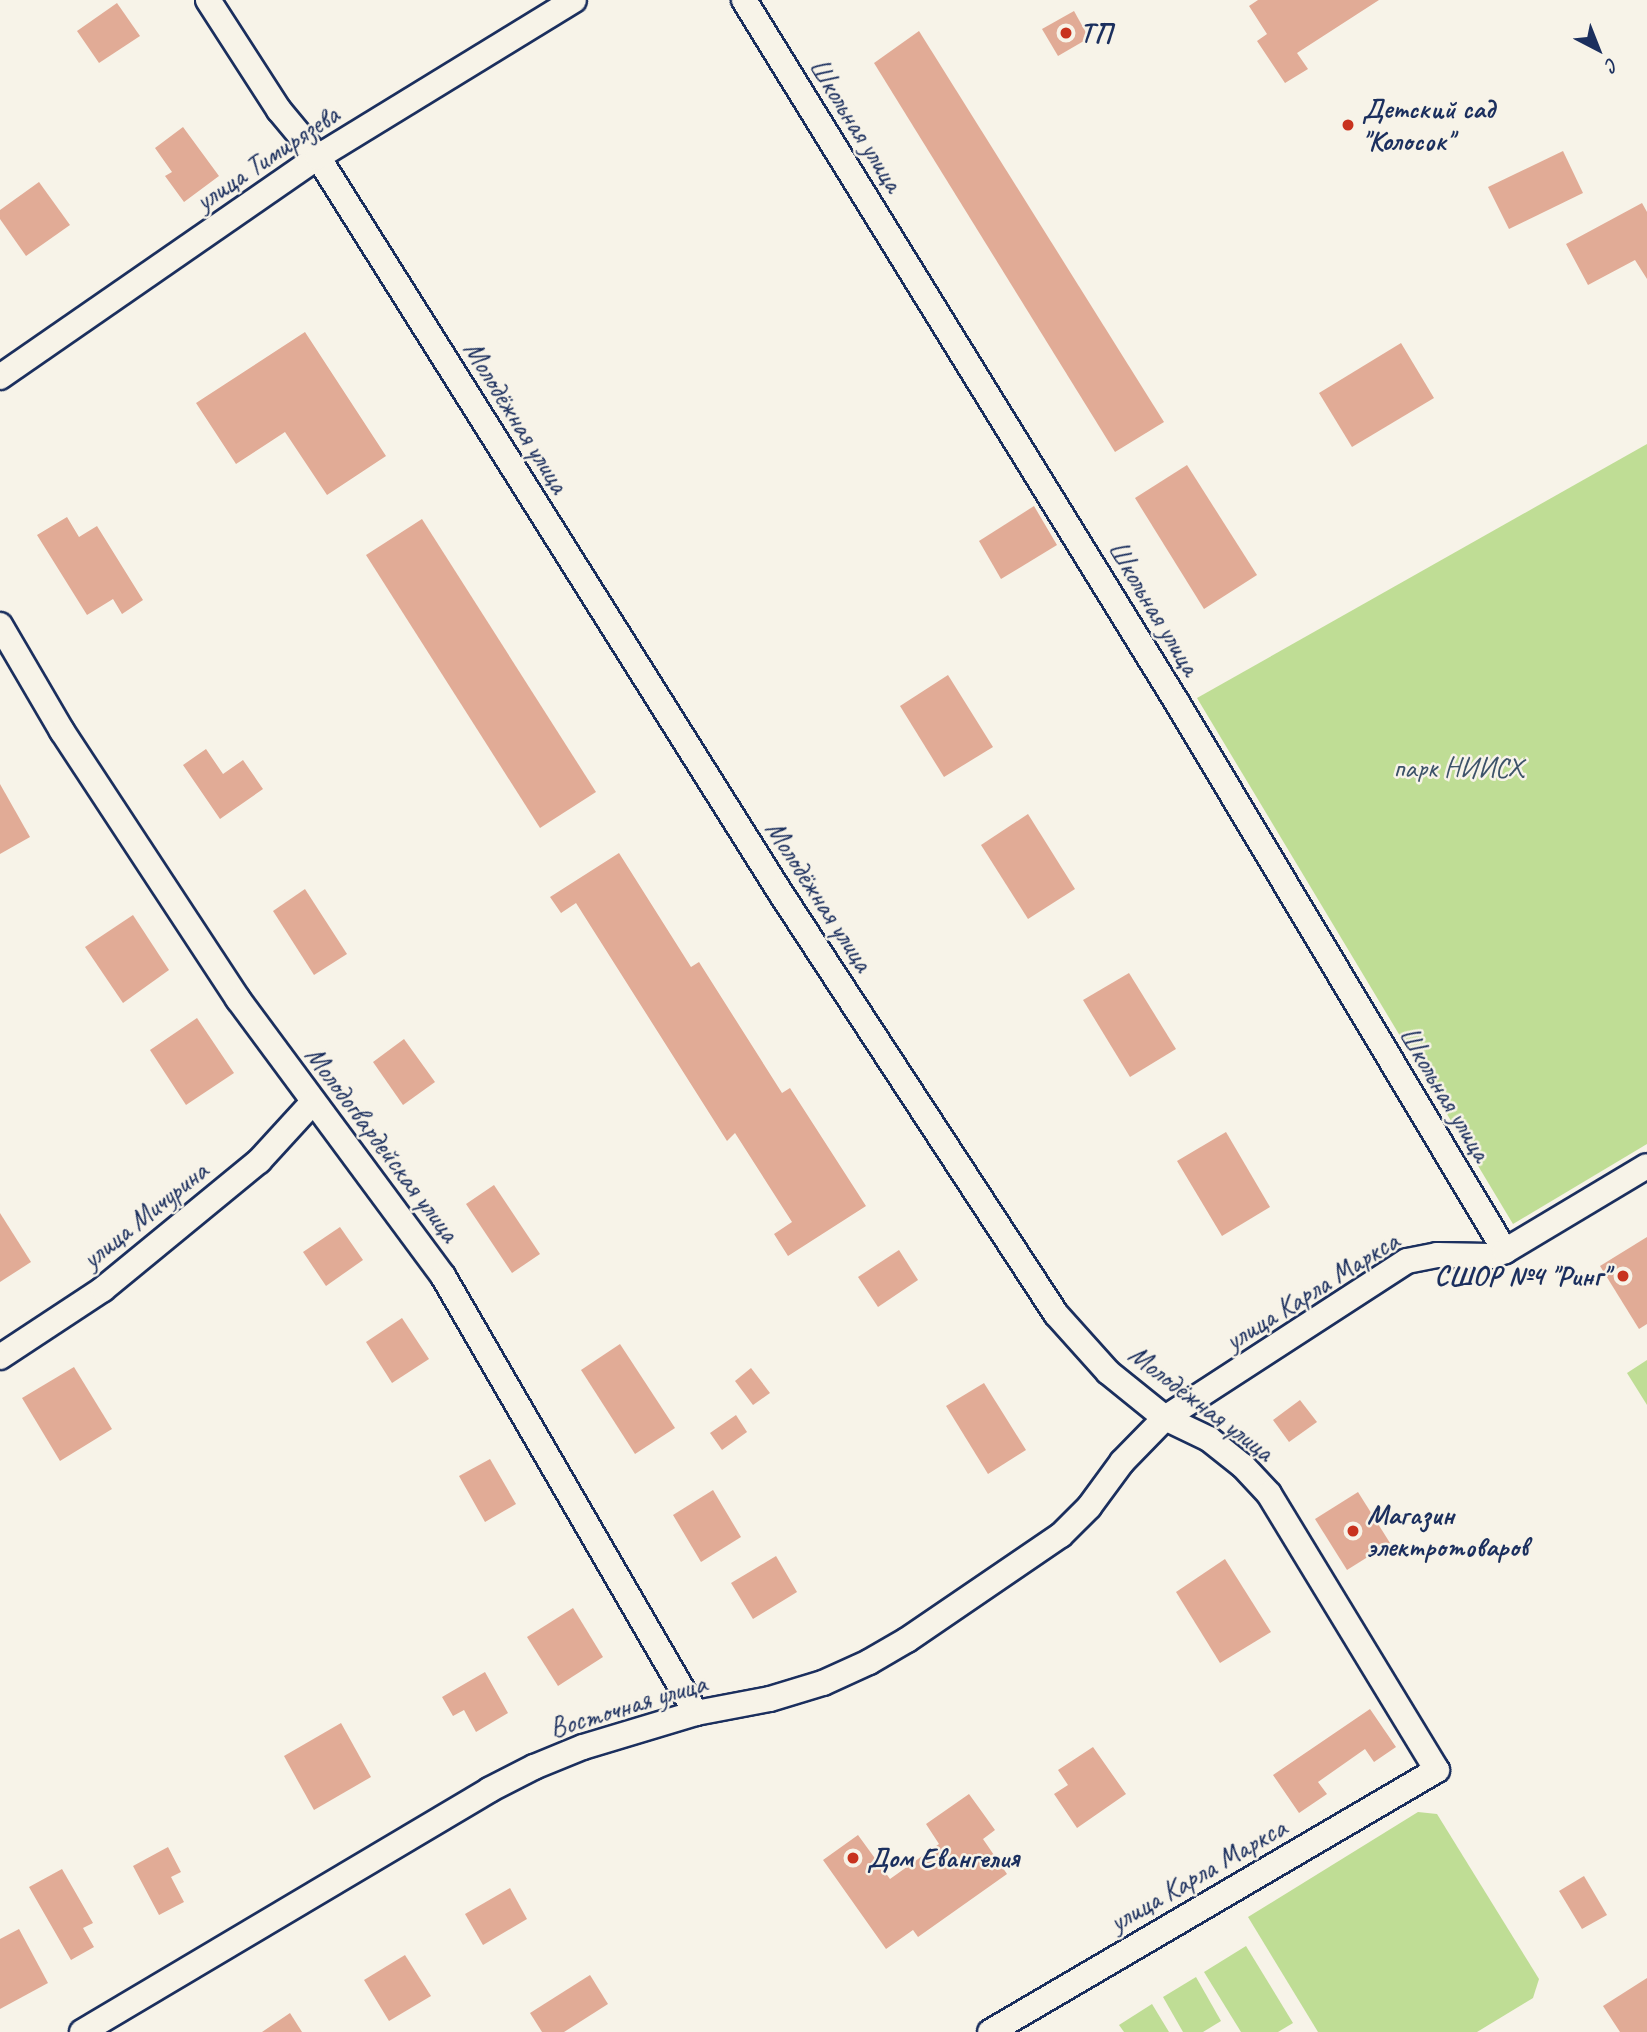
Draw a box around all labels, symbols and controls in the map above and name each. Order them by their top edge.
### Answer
north arrow [1563,14,1633,84]
place label: ТП [1080,16,1111,50]
marker: ТП [1058,25,1074,41]
street label: Школьная улица [801,52,911,198]
text: С [1601,53,1624,77]
place label: Детский сад "Колосок" [1362,92,1495,158]
street label: улица Тимирязева [189,98,345,218]
marker: Детский сад "Колосок" [1340,117,1356,133]
street label: Молодёжная улица [455,334,577,500]
street label: Школьная улица [1100,534,1208,682]
park label: парк НИИСХ [1393,751,1523,785]
street label: Молодёжная улица [757,814,881,978]
street label: Школьная улица [1391,1020,1499,1168]
street label: Молодогвардейская улица [297,1039,467,1249]
street label: улица Мичурина [75,1154,215,1276]
street label: улица Карла Маркса [1220,1225,1404,1357]
place label: СШОР №4 "Ринг" [1434,1259,1609,1293]
marker: СШОР №4 "Ринг" [1615,1268,1631,1284]
street label: Молодёжная улица [1121,1337,1281,1469]
place label: Магазин электротоваров [1367,1498,1528,1564]
marker: Магазин электротоваров [1345,1523,1361,1539]
street label: Восточная улица [544,1666,712,1746]
street label: улица Карла Маркса [1104,1811,1292,1939]
place label: Дом Евангелия [867,1841,1021,1875]
marker: Дом Евангелия [845,1850,861,1866]

